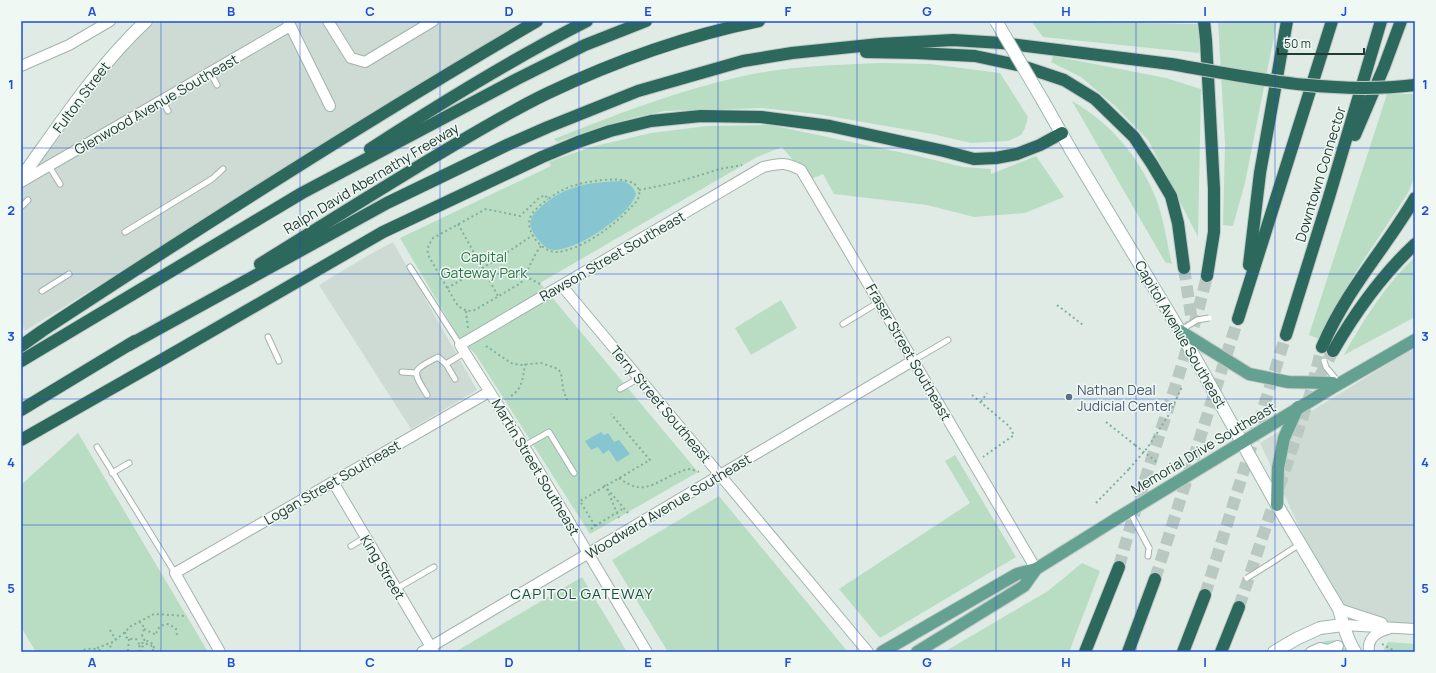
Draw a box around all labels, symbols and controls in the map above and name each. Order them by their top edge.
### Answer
text: A [88,2,97,20]
text: B [227,2,235,20]
text: C [365,2,375,20]
text: D [504,2,514,20]
text: E [644,2,652,20]
text: F [785,2,792,20]
text: G [922,2,932,20]
text: H [1061,2,1071,20]
text: I [1203,2,1207,20]
text: J [1341,2,1347,20]
scale bar [1278,30,1364,56]
text: 50 m [1284,35,1311,52]
street label: Glenwood Avenue Southeast [71,49,242,159]
street label: Fulton Street [48,57,114,136]
text: 1 [8,75,14,93]
text: 1 [1422,75,1428,93]
street label: Downtown Connector [1290,104,1350,244]
street label: Ralph David Abernathy Freeway [280,118,463,238]
text: 2 [7,201,15,219]
text: 2 [1421,201,1429,219]
street label: Rawson Street Southeast [536,206,689,306]
park label: Capital Gateway Park [441,247,528,282]
street label: Capitol Avenue Southeast [1131,257,1231,412]
street label: Fraser Street Southeast [862,280,956,424]
text: 3 [7,327,15,345]
text: 3 [1421,327,1429,345]
street label: Terry Street Southeast [606,341,716,467]
place label: Nathan Deal Judicial Center [1077,380,1173,415]
marker: Nathan Deal Judicial Center [1064,392,1074,402]
street label: Martin Street Southeast [488,395,585,539]
street label: Memorial Drive Southeast [1127,397,1279,499]
street label: Logan Street Southeast [260,435,404,529]
street label: Woodward Avenue Southeast [582,449,755,563]
text: 4 [7,453,15,471]
text: 4 [1421,453,1429,471]
street label: King Street [356,531,410,603]
text: 5 [7,579,15,597]
text: 5 [1421,579,1429,597]
district label: CAPITOL GATEWAY [510,583,654,604]
text: A [88,653,97,671]
text: B [227,653,235,671]
text: C [365,653,375,671]
text: D [504,653,514,671]
text: E [644,653,652,671]
text: F [785,653,792,671]
text: G [922,653,932,671]
text: H [1061,653,1071,671]
text: I [1203,653,1207,671]
text: J [1341,653,1347,671]

